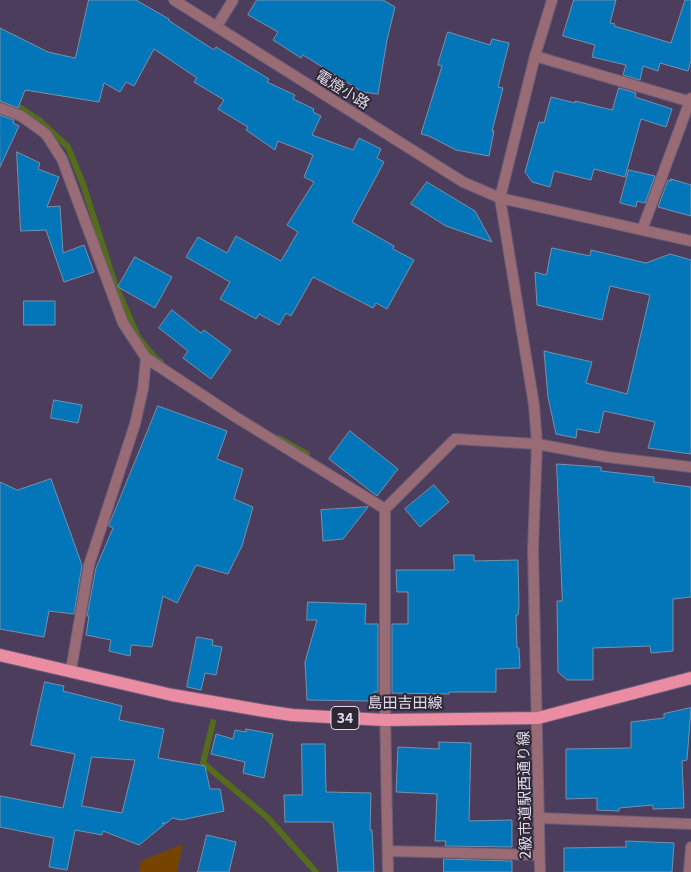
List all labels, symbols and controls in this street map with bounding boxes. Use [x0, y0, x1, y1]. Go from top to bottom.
street label: 電燈小路 [313, 65, 373, 113]
street label: 島田吉田線 [368, 693, 442, 711]
road number: 34 [331, 706, 359, 730]
street label: 2級市道駅西通り線 [514, 731, 534, 859]

